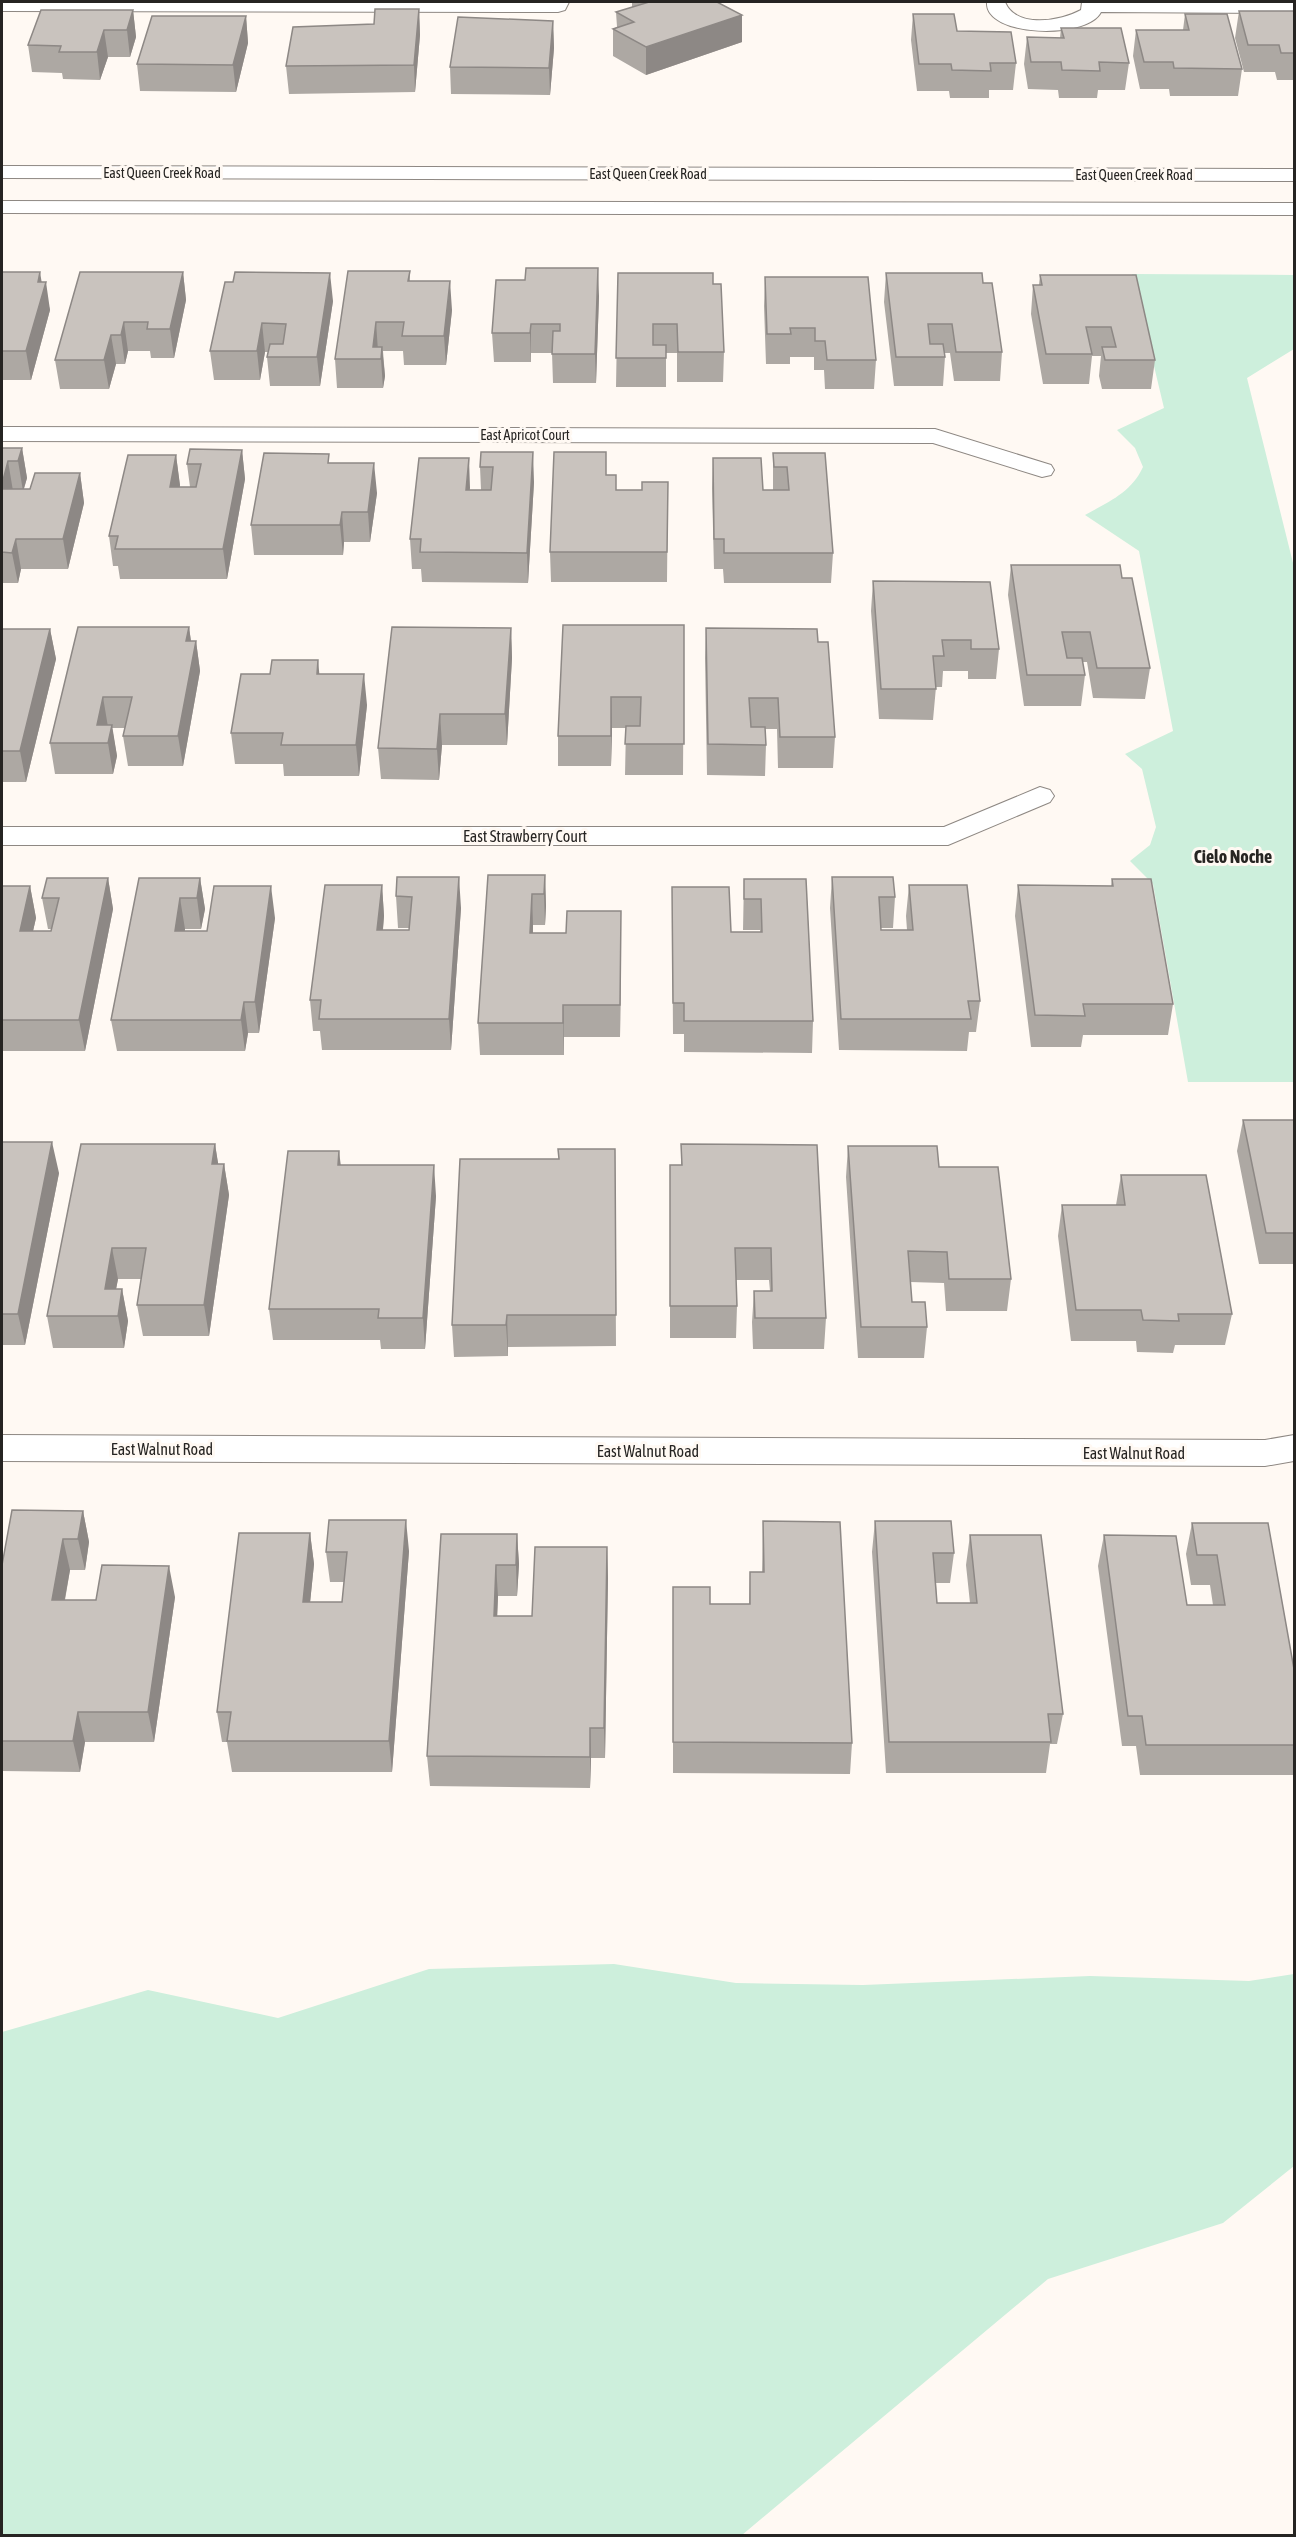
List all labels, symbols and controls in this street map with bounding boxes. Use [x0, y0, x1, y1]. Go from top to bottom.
street label: East Queen Creek Road [103, 165, 221, 181]
street label: East Queen Creek Road [589, 166, 707, 182]
street label: East Queen Creek Road [1075, 167, 1193, 183]
street label: East Apricot Court [480, 427, 570, 443]
street label: East Strawberry Court [463, 827, 587, 846]
district label: Cielo Noche [1194, 846, 1272, 867]
street label: East Walnut Road [111, 1440, 213, 1458]
street label: East Walnut Road [597, 1442, 699, 1460]
street label: East Walnut Road [1083, 1444, 1185, 1462]

